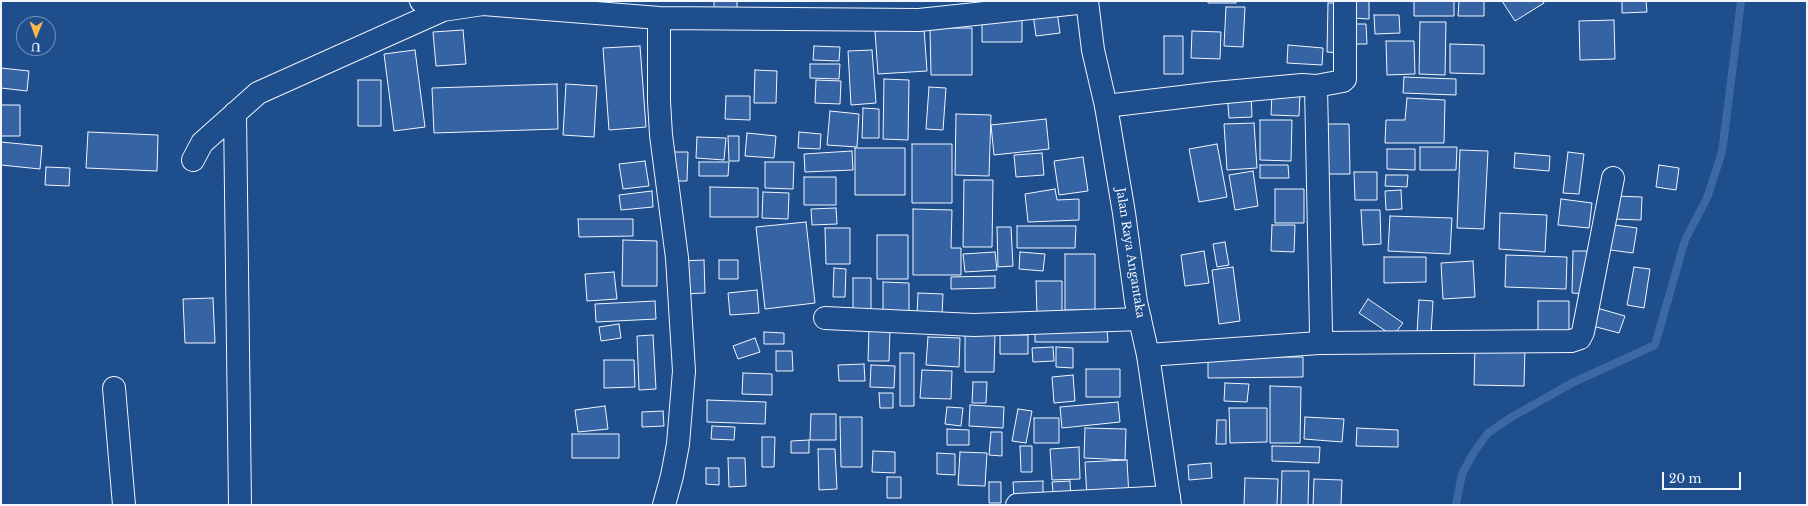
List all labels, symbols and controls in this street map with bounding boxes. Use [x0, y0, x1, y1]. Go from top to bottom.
north arrow [16, 16, 56, 56]
text: U [31, 40, 41, 54]
street label: Jalan Raya Angantaka [1113, 187, 1147, 319]
scale bar [1664, 464, 1743, 490]
text: 20 m [1669, 471, 1701, 486]

